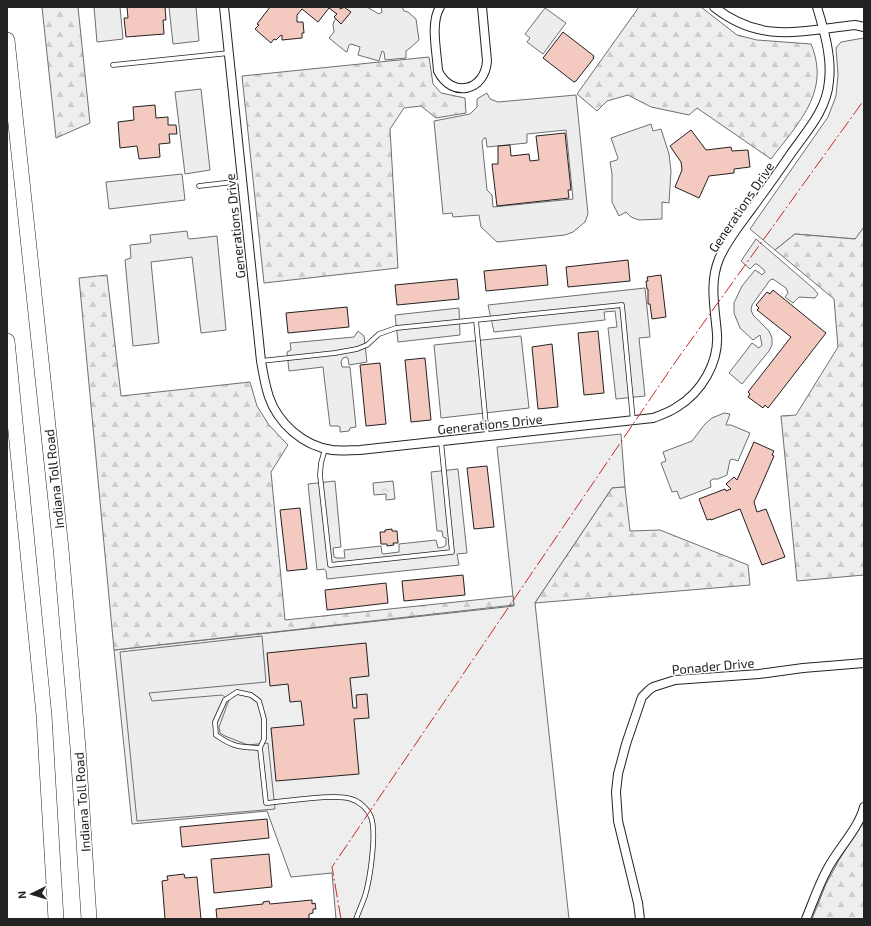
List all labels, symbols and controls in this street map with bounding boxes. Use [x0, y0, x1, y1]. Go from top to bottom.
street label: Generations Drive [705, 159, 777, 255]
street label: Generations Drive [222, 173, 248, 279]
street label: Generations Drive [437, 411, 543, 437]
street label: Indiana Toll Road [41, 429, 67, 529]
street label: Ponader Drive [671, 654, 755, 678]
street label: Indiana Toll Road [71, 752, 93, 852]
north arrow [12, 874, 52, 914]
text: N [15, 890, 28, 899]

